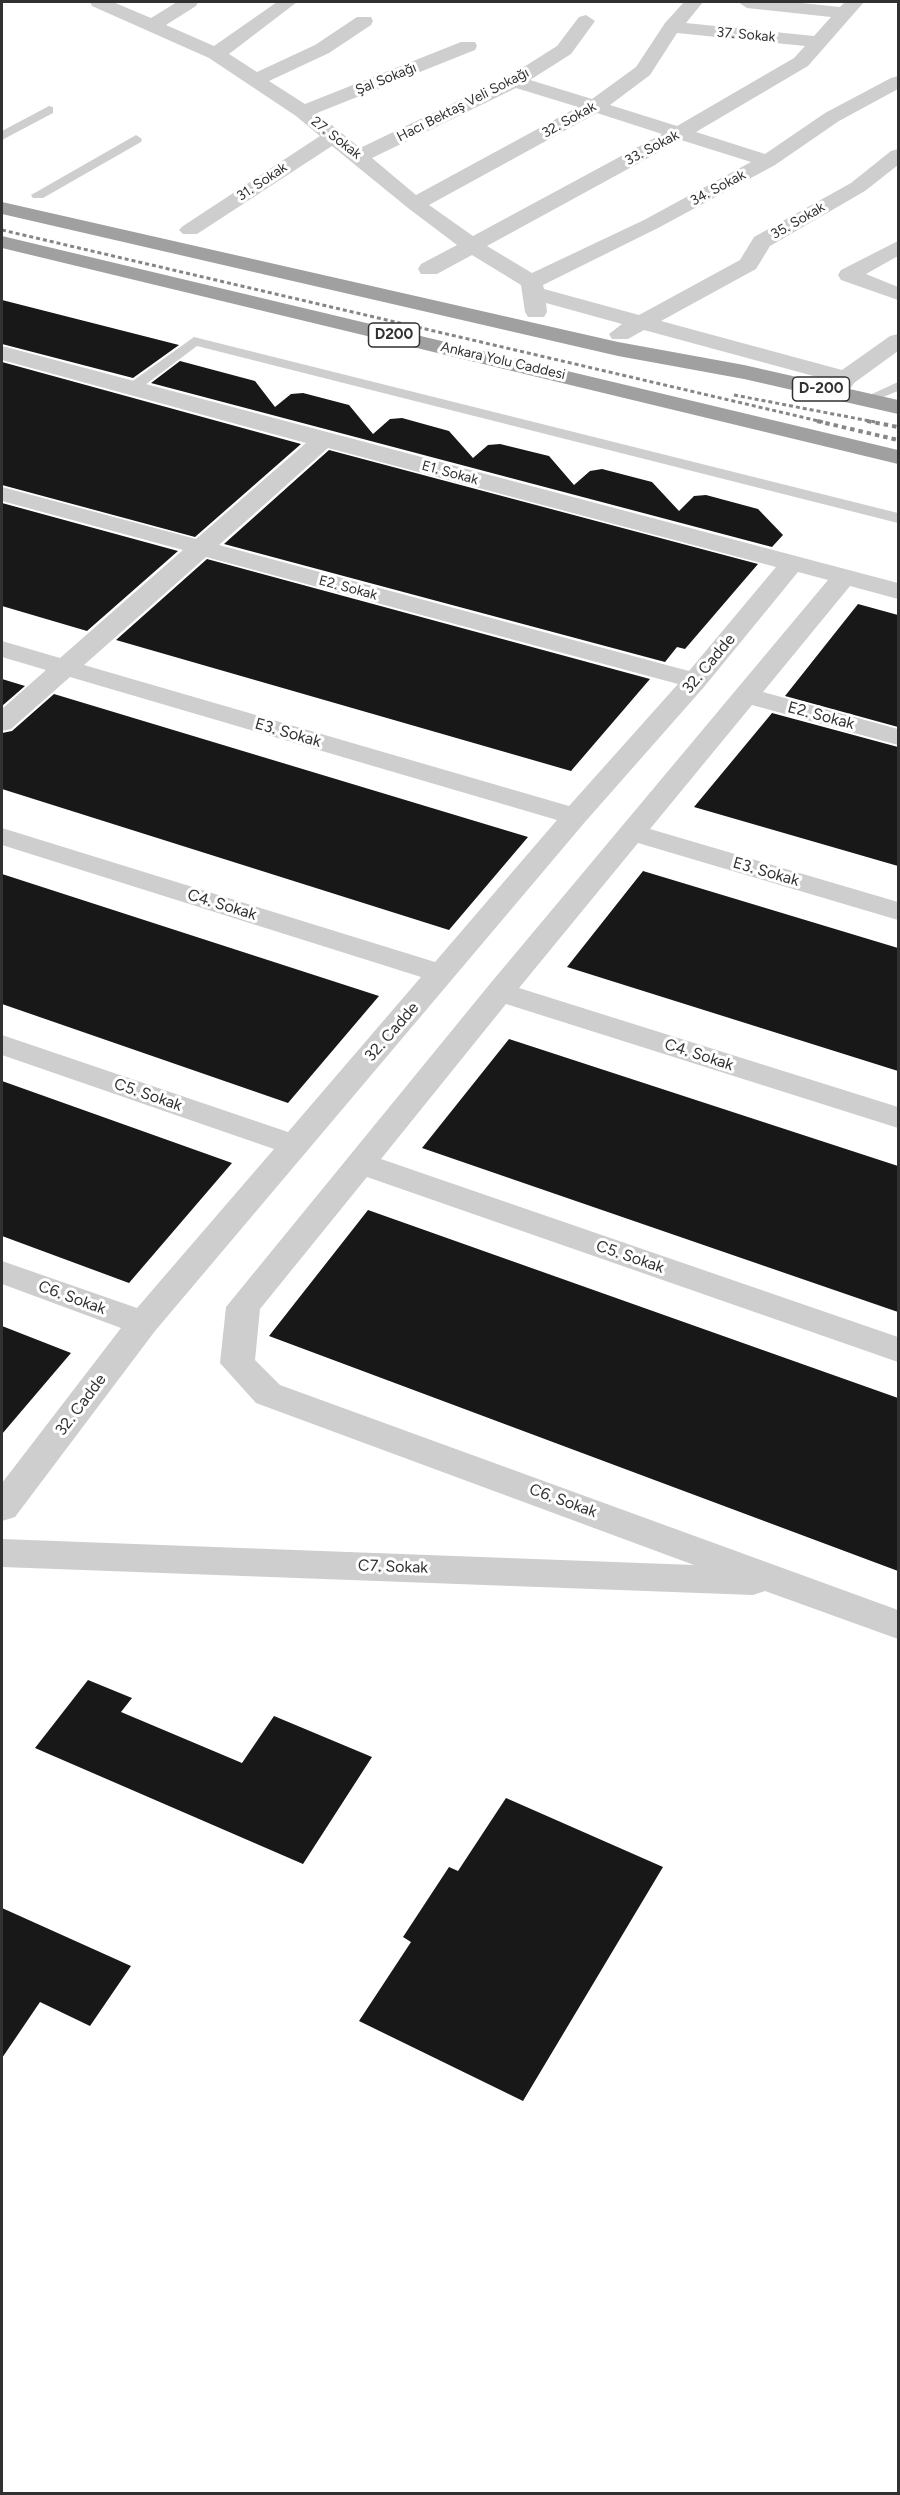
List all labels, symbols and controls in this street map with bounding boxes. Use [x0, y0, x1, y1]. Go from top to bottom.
street label: 37. Sokak [716, 24, 776, 46]
street label: Şal Sokağı [353, 59, 419, 99]
street label: Hacı Bektaş Veli Sokağı [394, 64, 532, 146]
street label: 32. Sokak [539, 98, 599, 142]
street label: 27. Sokak [308, 113, 364, 163]
street label: 33. Sokak [622, 127, 682, 169]
street label: 31. Sokak [234, 159, 290, 205]
street label: 34. Sokak [688, 167, 748, 209]
street label: 35. Sokak [768, 199, 828, 243]
road number: D200 [368, 323, 420, 347]
street label: Ankara Yolu Caddesi [439, 338, 567, 384]
road number: D-200 [792, 377, 850, 401]
street label: E1. Sokak [420, 457, 480, 489]
street label: E2. Sokak [317, 572, 379, 604]
street label: 32. Cadde [678, 630, 740, 698]
street label: E2. Sokak [786, 698, 856, 734]
street label: E3. Sokak [253, 714, 323, 752]
street label: E3. Sokak [731, 853, 801, 891]
street label: C4. Sokak [185, 885, 259, 925]
street label: 32. Cadde [361, 998, 423, 1066]
street label: C4. Sokak [662, 1035, 736, 1075]
street label: C5. Sokak [111, 1074, 185, 1116]
street label: C5. Sokak [593, 1236, 667, 1278]
street label: C6. Sokak [36, 1277, 108, 1319]
street label: 32. Cadde [52, 1370, 110, 1440]
street label: C6. Sokak [527, 1480, 599, 1522]
street label: C7. Sokak [358, 1556, 428, 1578]

